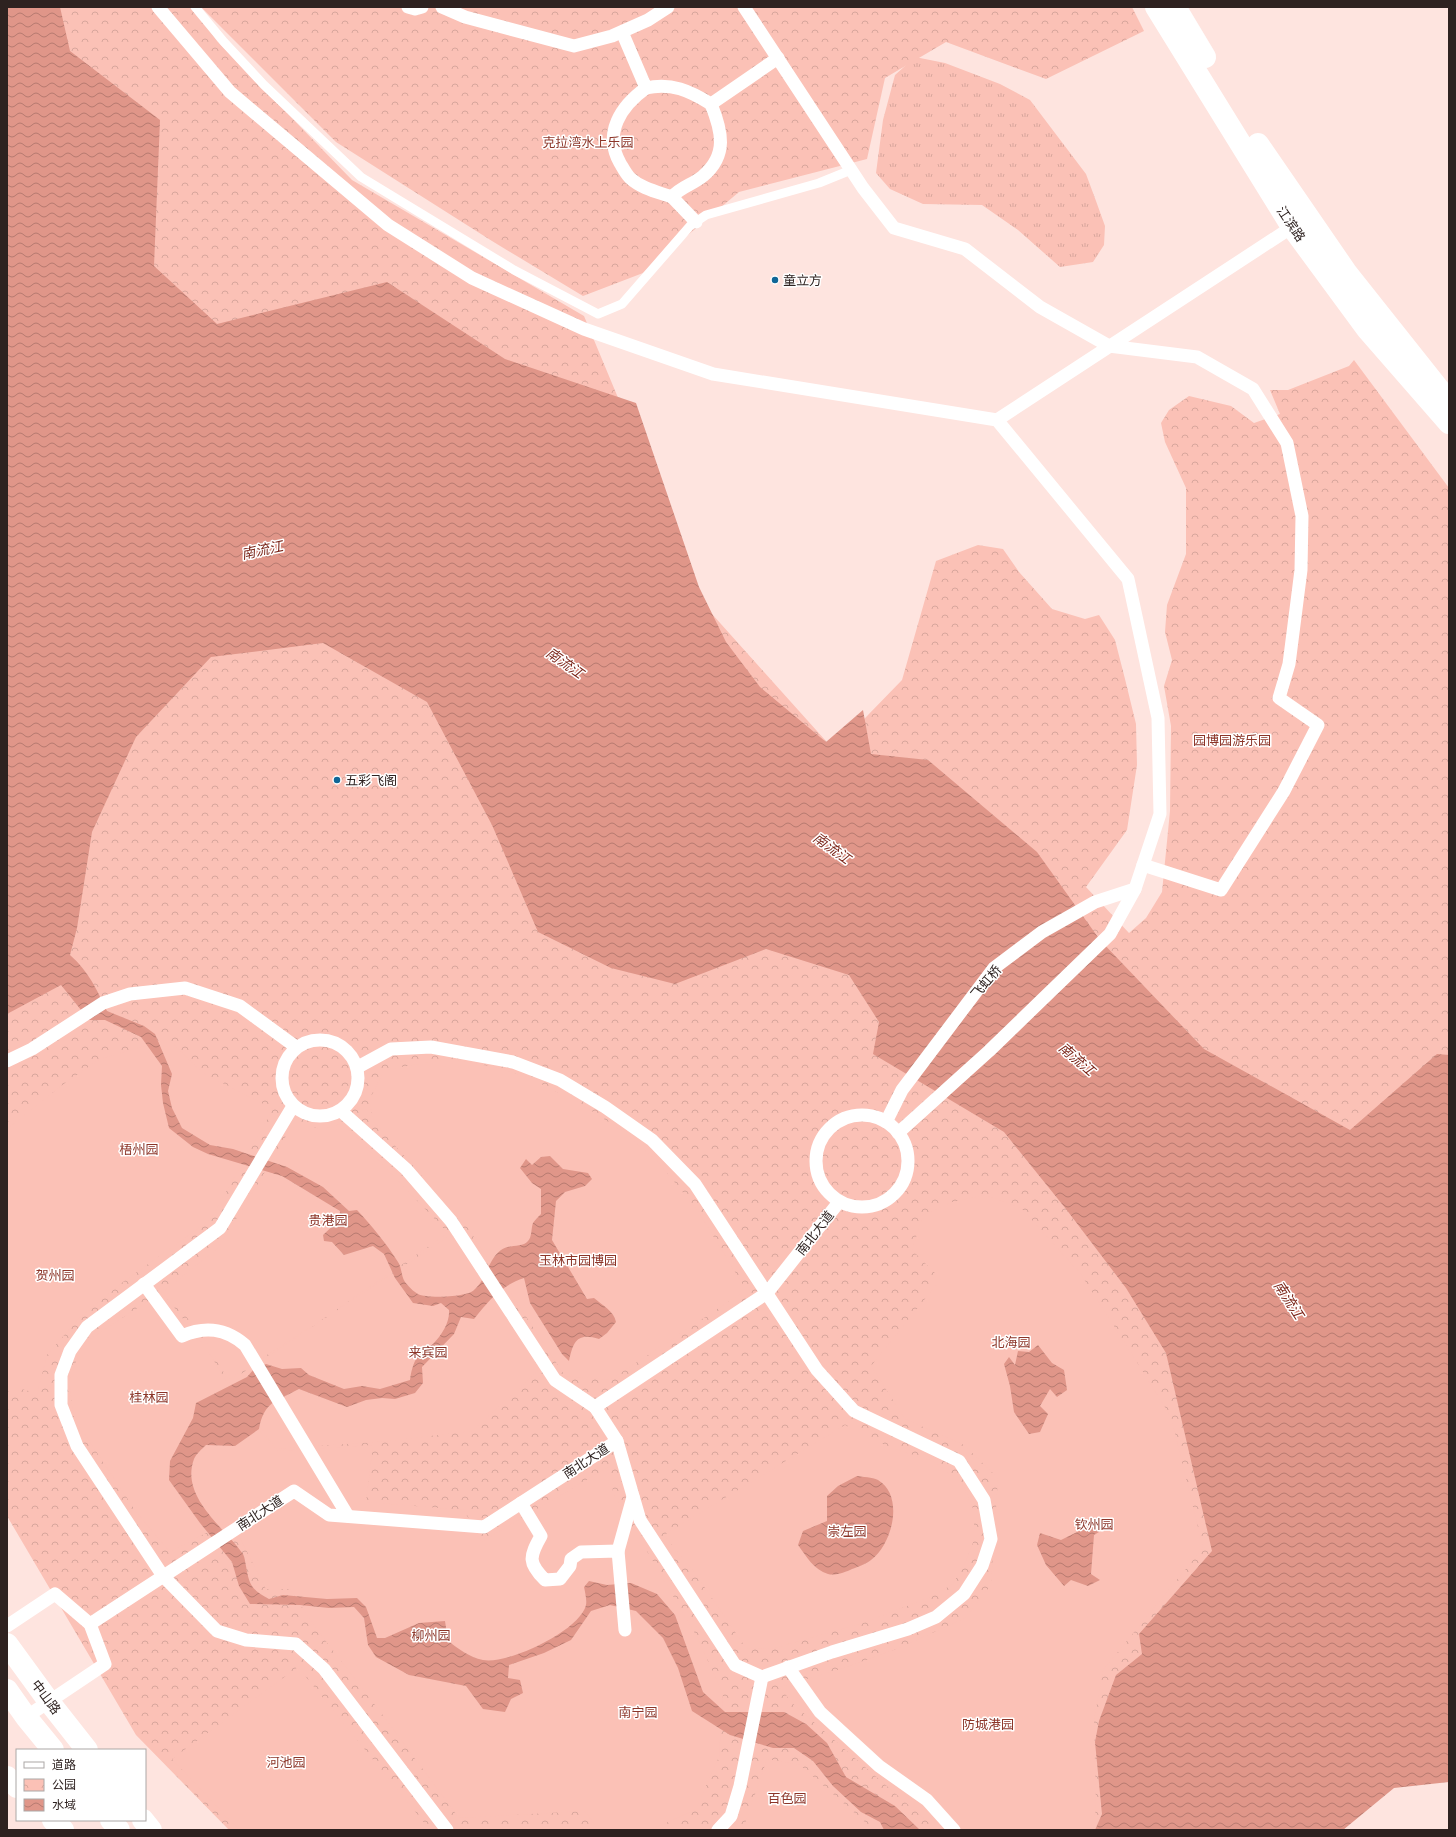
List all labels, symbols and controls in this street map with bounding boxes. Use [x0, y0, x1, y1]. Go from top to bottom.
park label: 克拉湾水上乐园 [542, 134, 634, 151]
street label: 江滨路 [1273, 203, 1309, 245]
place label: 童立方 [783, 272, 822, 289]
marker: 童立方 [770, 275, 780, 285]
water label: 南流江 [240, 536, 286, 563]
water label: 南流江 [543, 644, 589, 684]
park label: 园博园游乐园 [1193, 732, 1271, 749]
place label: 五彩飞阁 [345, 772, 397, 789]
marker: 五彩飞阁 [332, 775, 342, 785]
water label: 南流江 [810, 828, 856, 869]
street label: 飞虹桥 [967, 962, 1005, 1002]
water label: 南流江 [1055, 1038, 1100, 1081]
park label: 梧州园 [119, 1141, 159, 1158]
street label: 南北大道 [792, 1207, 838, 1259]
park label: 贵港园 [308, 1212, 348, 1229]
park label: 玉林市园博园 [539, 1252, 617, 1269]
park label: 贺州园 [35, 1267, 75, 1284]
water label: 南流江 [1270, 1277, 1309, 1324]
park label: 北海园 [991, 1334, 1031, 1351]
park label: 来宾园 [408, 1344, 448, 1361]
park label: 桂林园 [129, 1389, 169, 1406]
street label: 南北大道 [560, 1440, 612, 1482]
street label: 南北大道 [234, 1492, 286, 1534]
park label: 钦州园 [1074, 1516, 1114, 1533]
park label: 崇左园 [827, 1523, 867, 1540]
park label: 柳州园 [411, 1627, 451, 1644]
street label: 中山路 [27, 1676, 65, 1718]
park label: 南宁园 [618, 1704, 658, 1721]
park label: 防城港园 [962, 1716, 1014, 1733]
legend [16, 1749, 146, 1821]
park label: 河池园 [266, 1754, 306, 1771]
text: 道路 [52, 1757, 76, 1773]
text: 公园 [52, 1777, 76, 1793]
park label: 百色园 [767, 1790, 807, 1807]
text: 水域 [52, 1797, 76, 1813]

